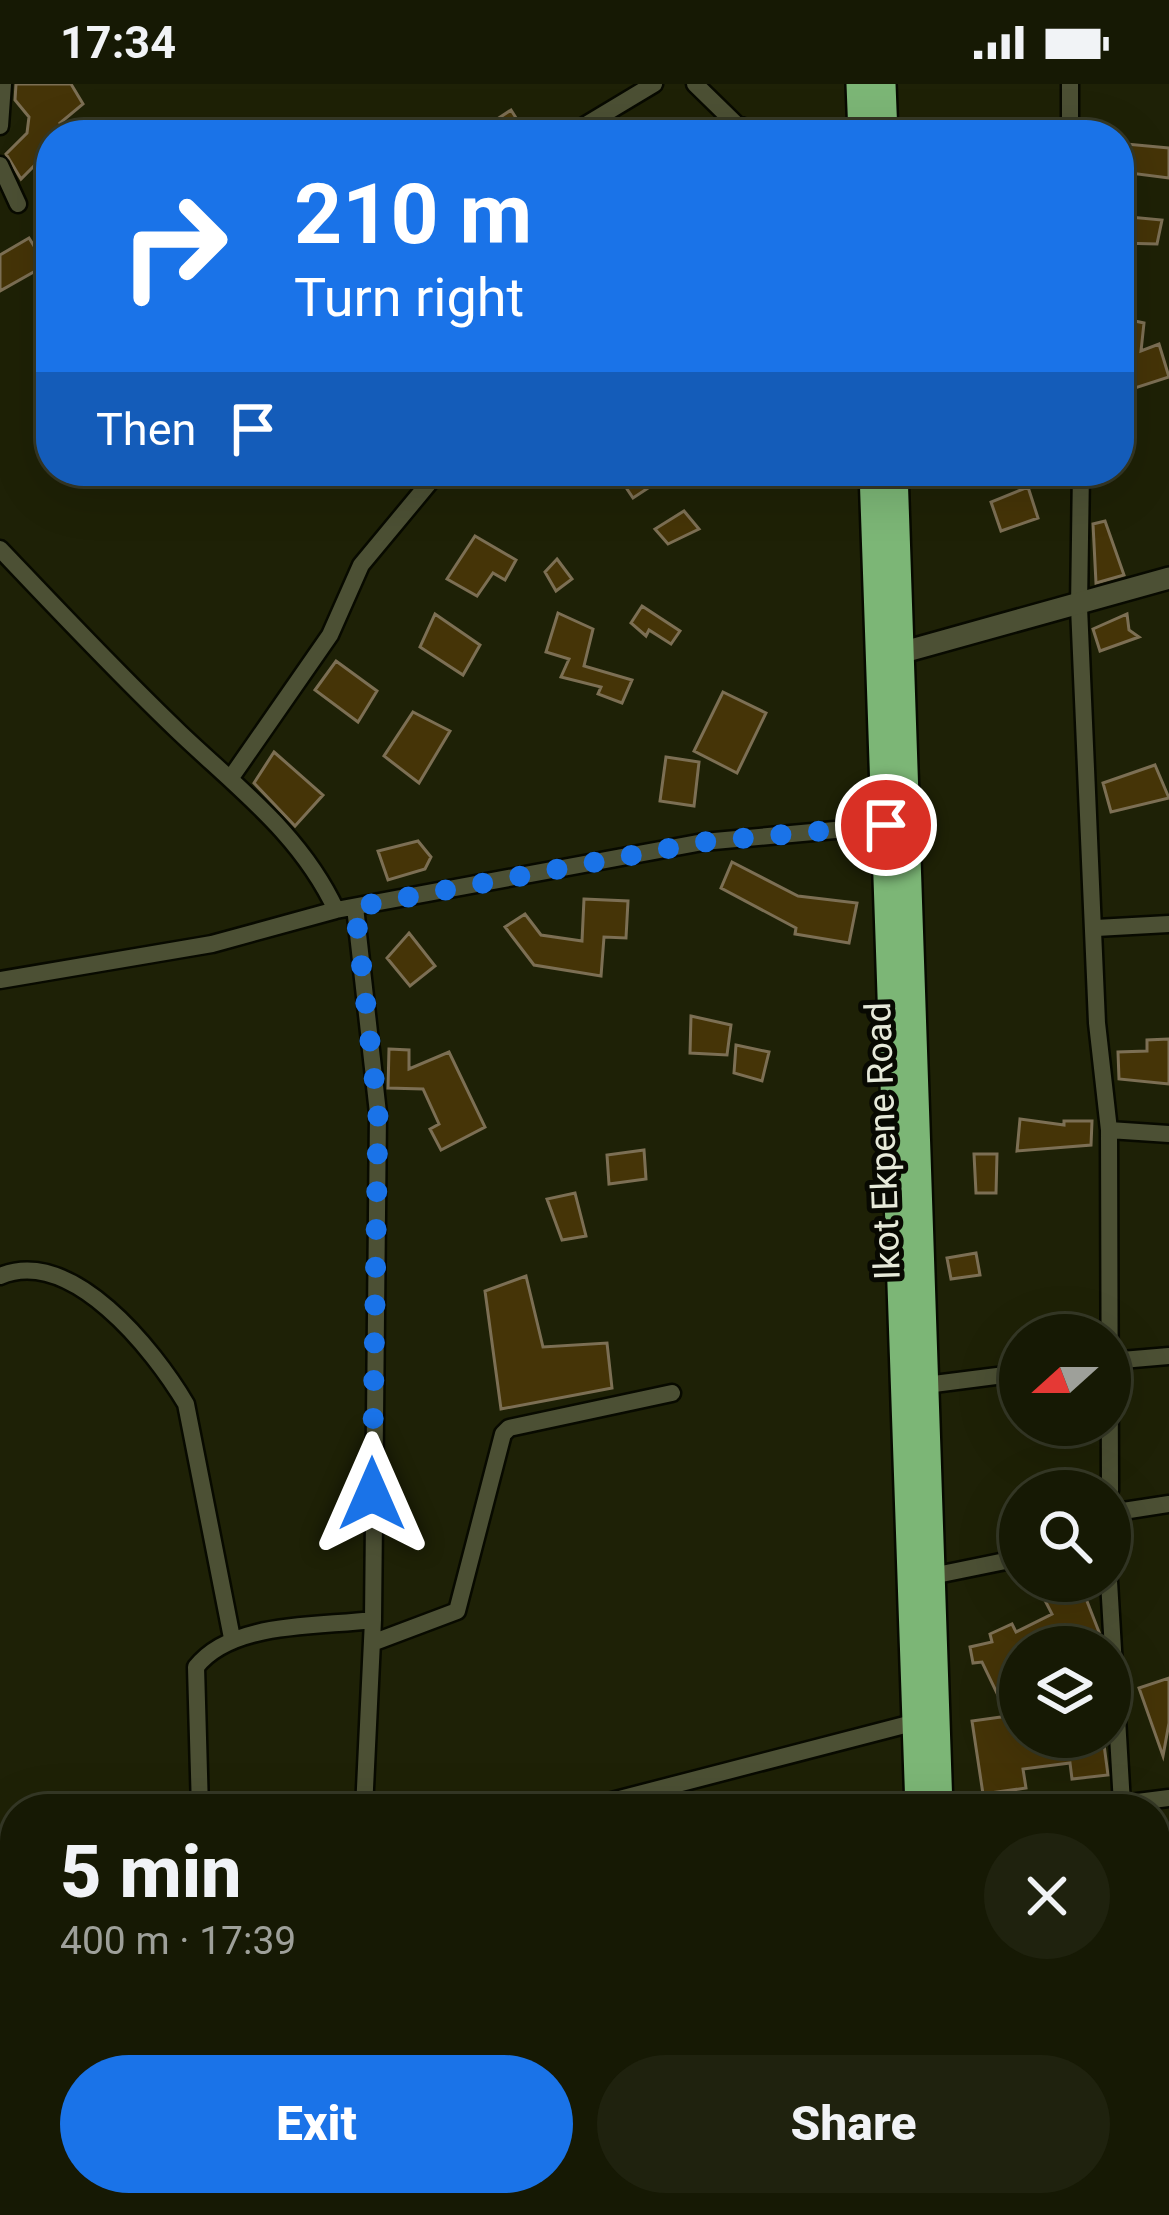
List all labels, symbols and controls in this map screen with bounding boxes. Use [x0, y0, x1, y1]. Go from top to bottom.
text: 17:34 [60, 16, 176, 69]
text: 210 m [294, 165, 532, 264]
icon: right [96, 168, 252, 324]
text: Turn right [294, 266, 524, 329]
icon: arrive [220, 396, 286, 462]
text: Then [96, 403, 196, 456]
pin [835, 774, 937, 876]
icon: arrive [853, 792, 919, 858]
street label: Ikot Ekpene Road [857, 1001, 909, 1281]
north arrow [999, 1314, 1131, 1446]
map controls [999, 1314, 1131, 1758]
position arrow [309, 1431, 435, 1557]
button: search [999, 1470, 1131, 1602]
button: layers [999, 1626, 1131, 1758]
text: 5 min [60, 1830, 242, 1915]
button: close [984, 1833, 1110, 1959]
text: 400 m · 17:39 [60, 1918, 296, 1964]
button: Exit [60, 2055, 573, 2193]
button: Share [597, 2055, 1110, 2193]

